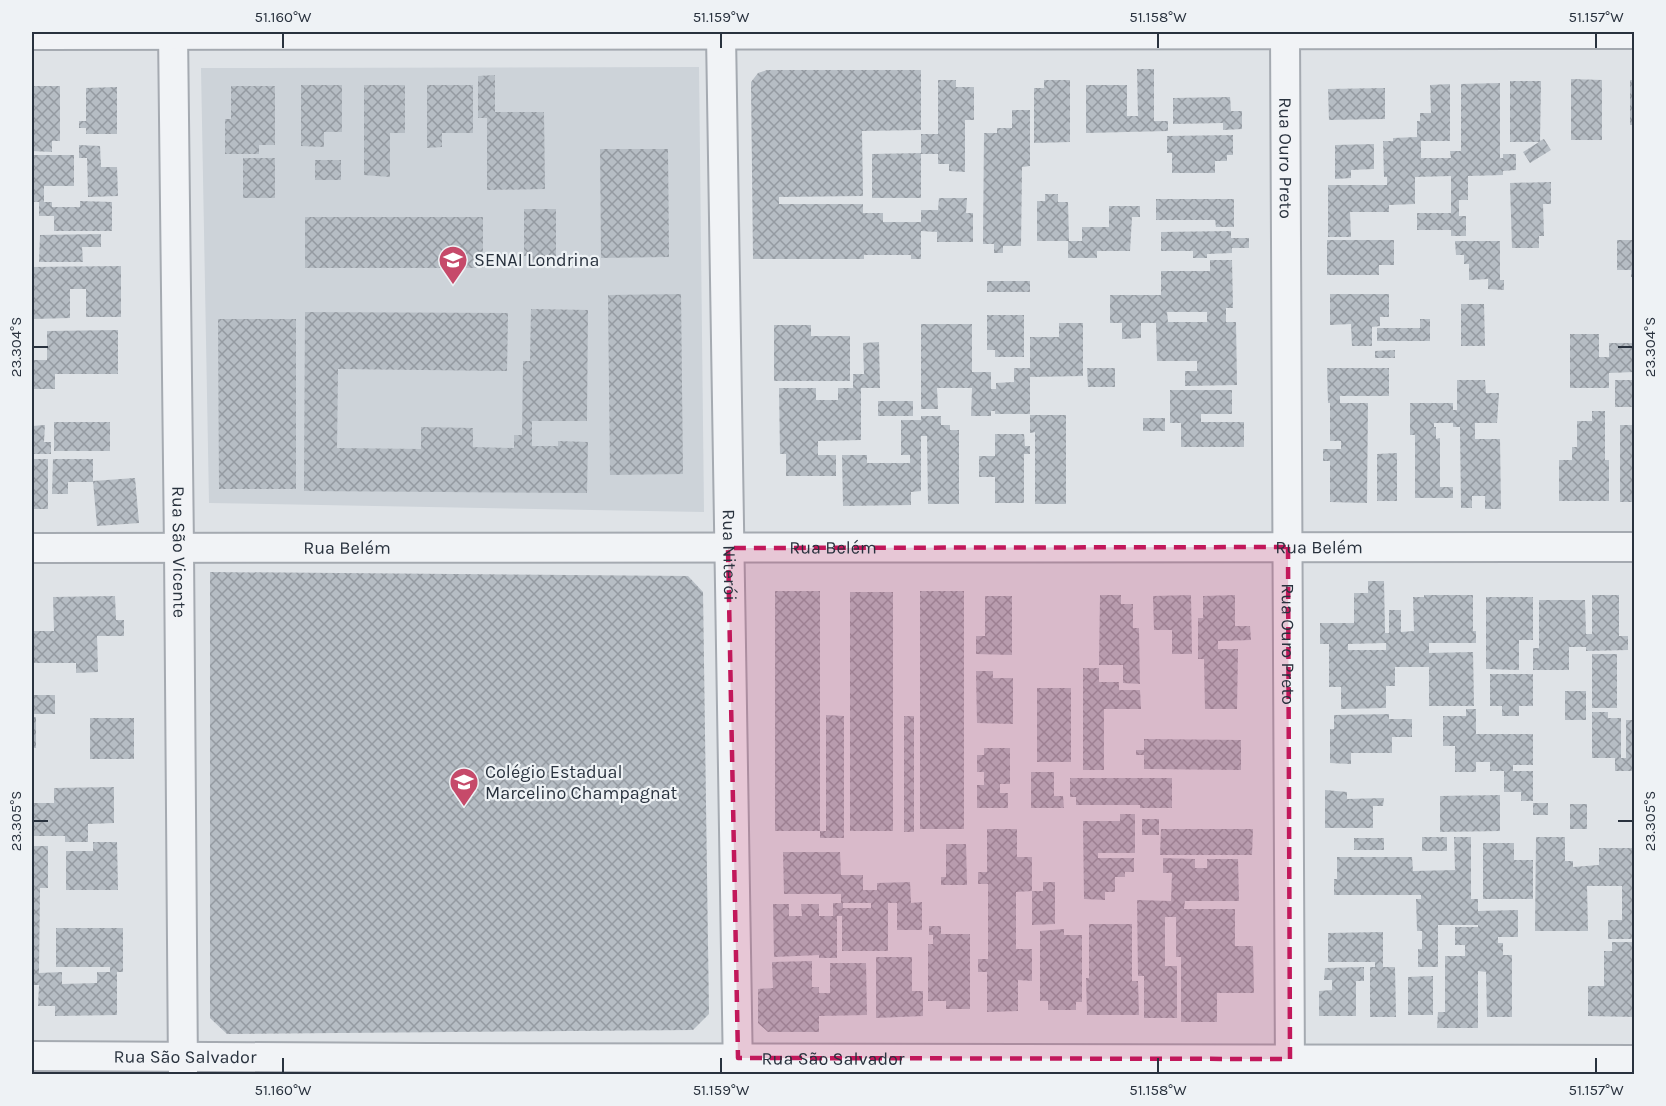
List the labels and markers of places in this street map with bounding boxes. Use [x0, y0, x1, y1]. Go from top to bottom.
school or university icon: SENAI Londrina [437, 244, 469, 286]
place label: SENAI Londrina [474, 249, 599, 271]
place label: Colégio Estadual Marcelino Champagnat [485, 761, 678, 804]
school or university icon: Colégio Estadual Marcelino Champagnat [448, 766, 480, 808]

